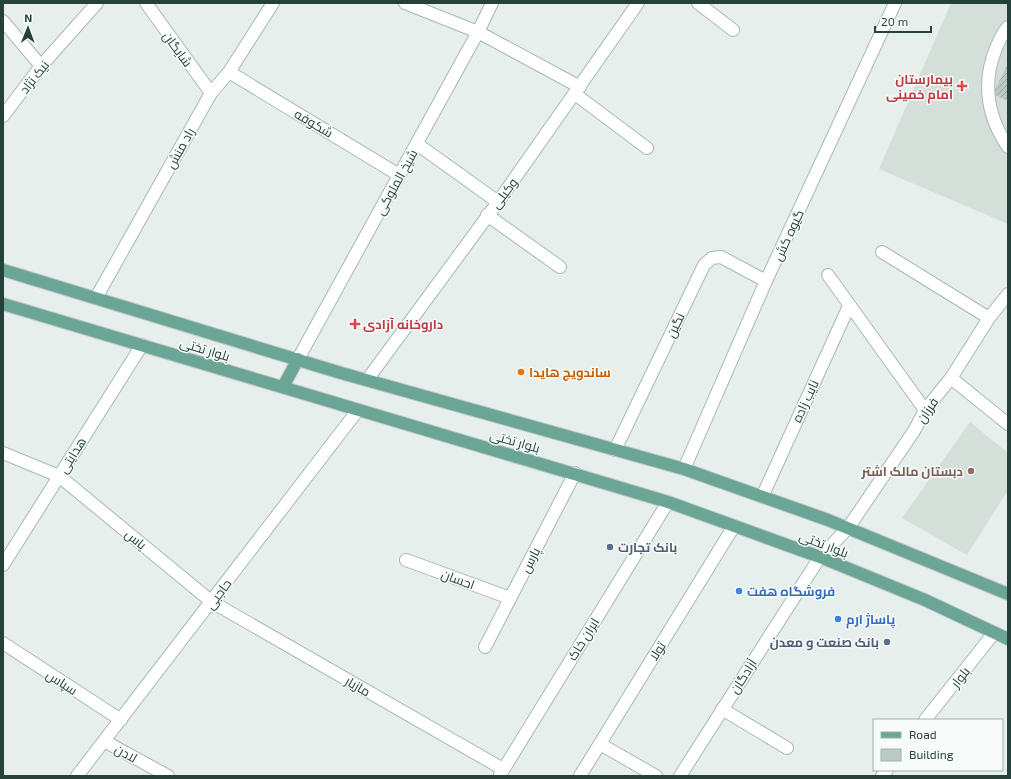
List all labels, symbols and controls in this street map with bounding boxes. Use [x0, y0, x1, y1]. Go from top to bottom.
north arrow [8, 8, 48, 48]
scale bar [875, 8, 931, 34]
text: N [24, 11, 32, 24]
text: 20 m [881, 14, 908, 28]
street label: شایگان [160, 28, 196, 70]
street label: نیک نژاد [16, 57, 52, 97]
place label: بیمارستان امام خمینی [886, 71, 953, 104]
marker: بیمارستان امام خمینی [956, 80, 968, 92]
street label: شکوفه [292, 105, 336, 141]
street label: راد منش [162, 125, 198, 171]
street label: شیخ الملوکی [371, 146, 421, 218]
street label: وکیلی [487, 174, 521, 212]
street label: گیوه کش [769, 207, 807, 263]
street label: نگین [662, 310, 688, 340]
place label: داروخانه آزادی [363, 316, 443, 333]
marker: داروخانه آزادی [350, 319, 360, 329]
street label: بلوار تختی [178, 334, 232, 364]
place label: ساندویچ هایدا [529, 364, 611, 381]
marker: ساندویچ هایدا [516, 367, 526, 377]
street label: نایب زاده [788, 377, 822, 425]
street label: فرزان [913, 394, 941, 426]
street label: بلوار تختی [488, 426, 542, 456]
street label: هدایتی [55, 434, 89, 476]
place label: دبستان مالک اشتر [861, 463, 963, 479]
marker: دبستان مالک اشتر [966, 466, 976, 476]
street label: یاس [122, 525, 150, 553]
street label: بلوار تختی [797, 527, 851, 561]
place label: بانک تجارت [618, 539, 677, 555]
marker: بانک تجارت [605, 542, 615, 552]
street label: پارس [517, 544, 545, 576]
street label: احسان [439, 566, 477, 592]
street label: حاجبی [202, 576, 234, 612]
place label: فروشگاه هفت [747, 583, 835, 600]
marker: فروشگاه هفت [734, 586, 744, 596]
place label: پاساژ ارم [846, 611, 895, 629]
marker: پاساژ ارم [833, 614, 843, 624]
street label: ایران خاک [564, 615, 602, 663]
place label: بانک صنعت و معدن [770, 634, 879, 651]
marker: بانک صنعت و معدن [882, 637, 892, 647]
street label: تولا [645, 638, 669, 663]
street label: آزادگان [726, 655, 760, 696]
street label: بلوار [946, 663, 973, 691]
street label: سپاس [43, 666, 81, 699]
street label: مازیار [342, 672, 373, 700]
legend [873, 719, 1003, 771]
text: Road [909, 727, 937, 741]
street label: لادن [112, 740, 140, 766]
text: Building [909, 747, 954, 761]

